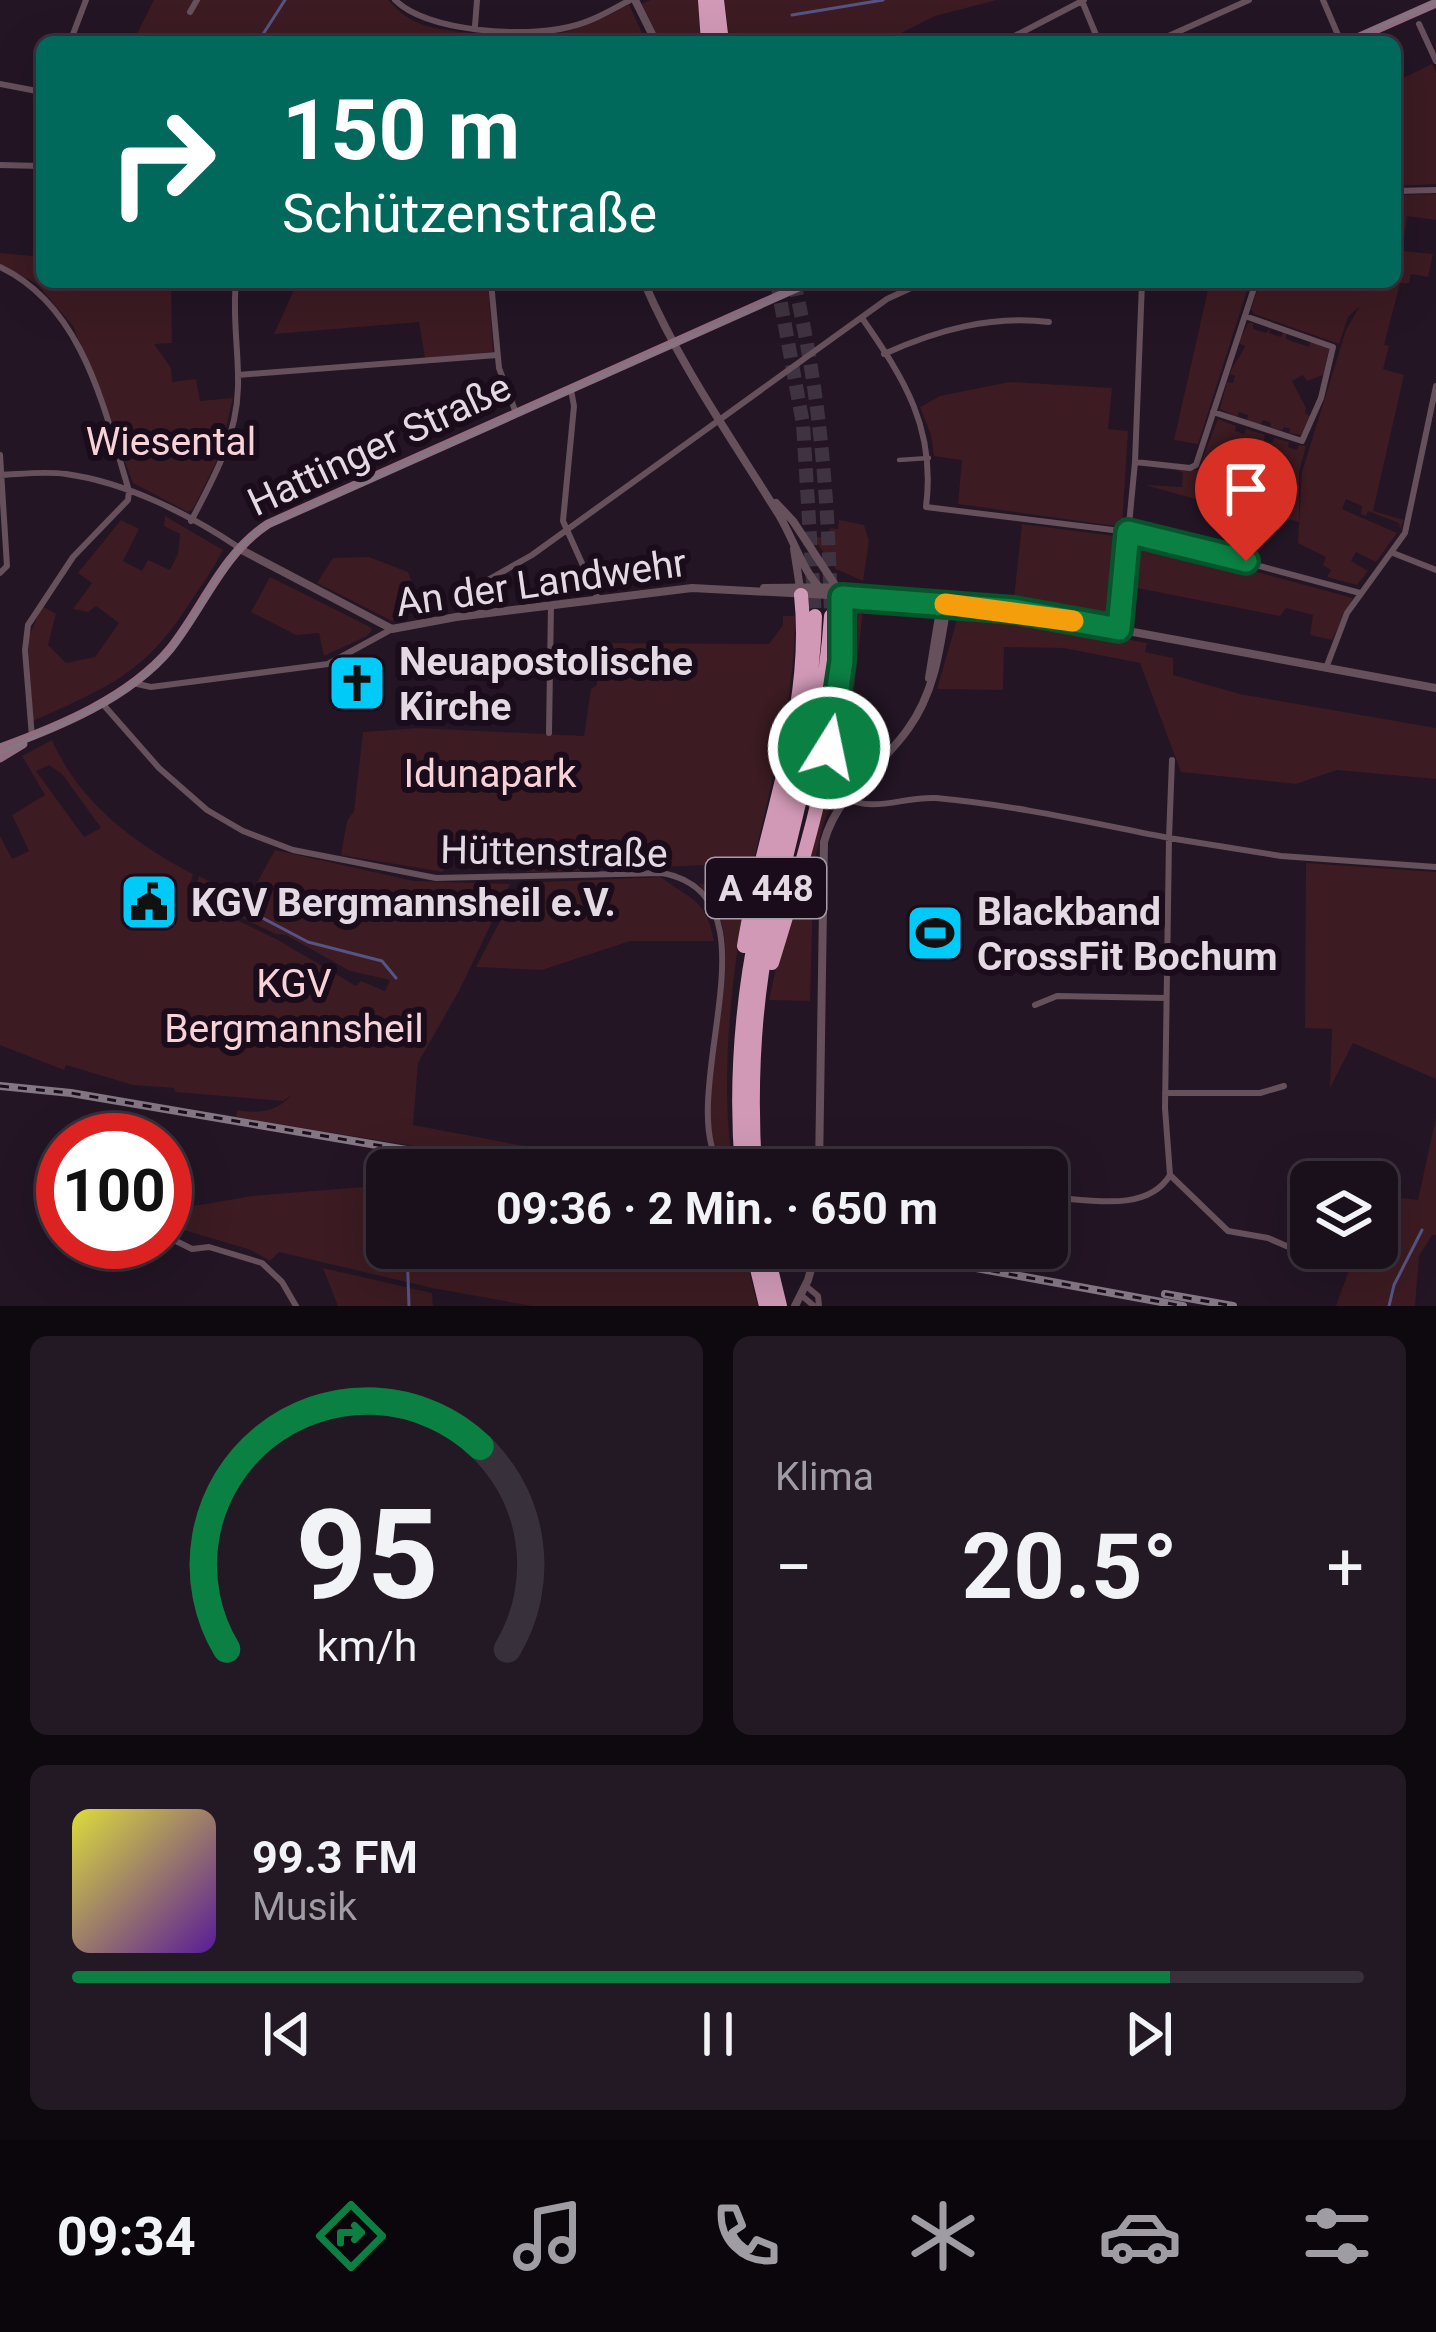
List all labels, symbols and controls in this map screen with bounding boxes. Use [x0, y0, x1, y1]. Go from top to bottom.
text: 150 m [282, 81, 520, 180]
icon: right [84, 84, 240, 240]
text: Schützenstraße [282, 182, 657, 245]
street label: Hattinger Straße [241, 364, 518, 526]
park label: Wiesental [86, 419, 256, 465]
pin [1195, 438, 1297, 561]
icon: arrive [1213, 456, 1279, 522]
street label: An der Landwehr [393, 540, 689, 626]
place label: Neuapostolische Kirche [399, 639, 693, 730]
church icon: Neuapostolische Kirche [326, 652, 388, 714]
position arrow [766, 685, 892, 811]
park label: Idunapark [404, 751, 577, 797]
street label: Hüttenstraße [440, 827, 668, 877]
road number: A 448 [706, 858, 826, 918]
public building icon: KGV Bergmannsheil e.V. [118, 871, 180, 933]
place label: KGV Bergmannsheil e.V. [191, 880, 616, 926]
place label: Blackband CrossFit Bochum [977, 889, 1278, 980]
sports icon: Blackband CrossFit Bochum [904, 902, 966, 964]
park label: KGV Bergmannsheil [164, 961, 424, 1052]
speed limit sign: 100 [36, 1113, 192, 1269]
map controls [1290, 1161, 1398, 1269]
button: layers [1290, 1161, 1398, 1269]
text: 09:36 · 2 Min. · 650 m [496, 1182, 938, 1235]
text: Klima [775, 1454, 874, 1500]
text: 95 [295, 1482, 438, 1628]
text: 20.5° [962, 1515, 1178, 1620]
text: − [775, 1529, 813, 1606]
text: + [1327, 1529, 1364, 1606]
text: km/h [316, 1620, 417, 1670]
text: 99.3 FM [252, 1831, 418, 1884]
text: Musik [252, 1884, 357, 1930]
icon: previous [254, 2001, 320, 2067]
icon: pause [685, 2001, 751, 2067]
icon: next [1116, 2001, 1182, 2067]
icon: directions [309, 2194, 393, 2278]
icon: music [506, 2194, 590, 2278]
icon: phone [704, 2194, 788, 2278]
icon: climate [901, 2194, 985, 2278]
icon: car [1098, 2194, 1182, 2278]
icon: filters [1295, 2194, 1379, 2278]
text: 09:34 [57, 2205, 196, 2268]

